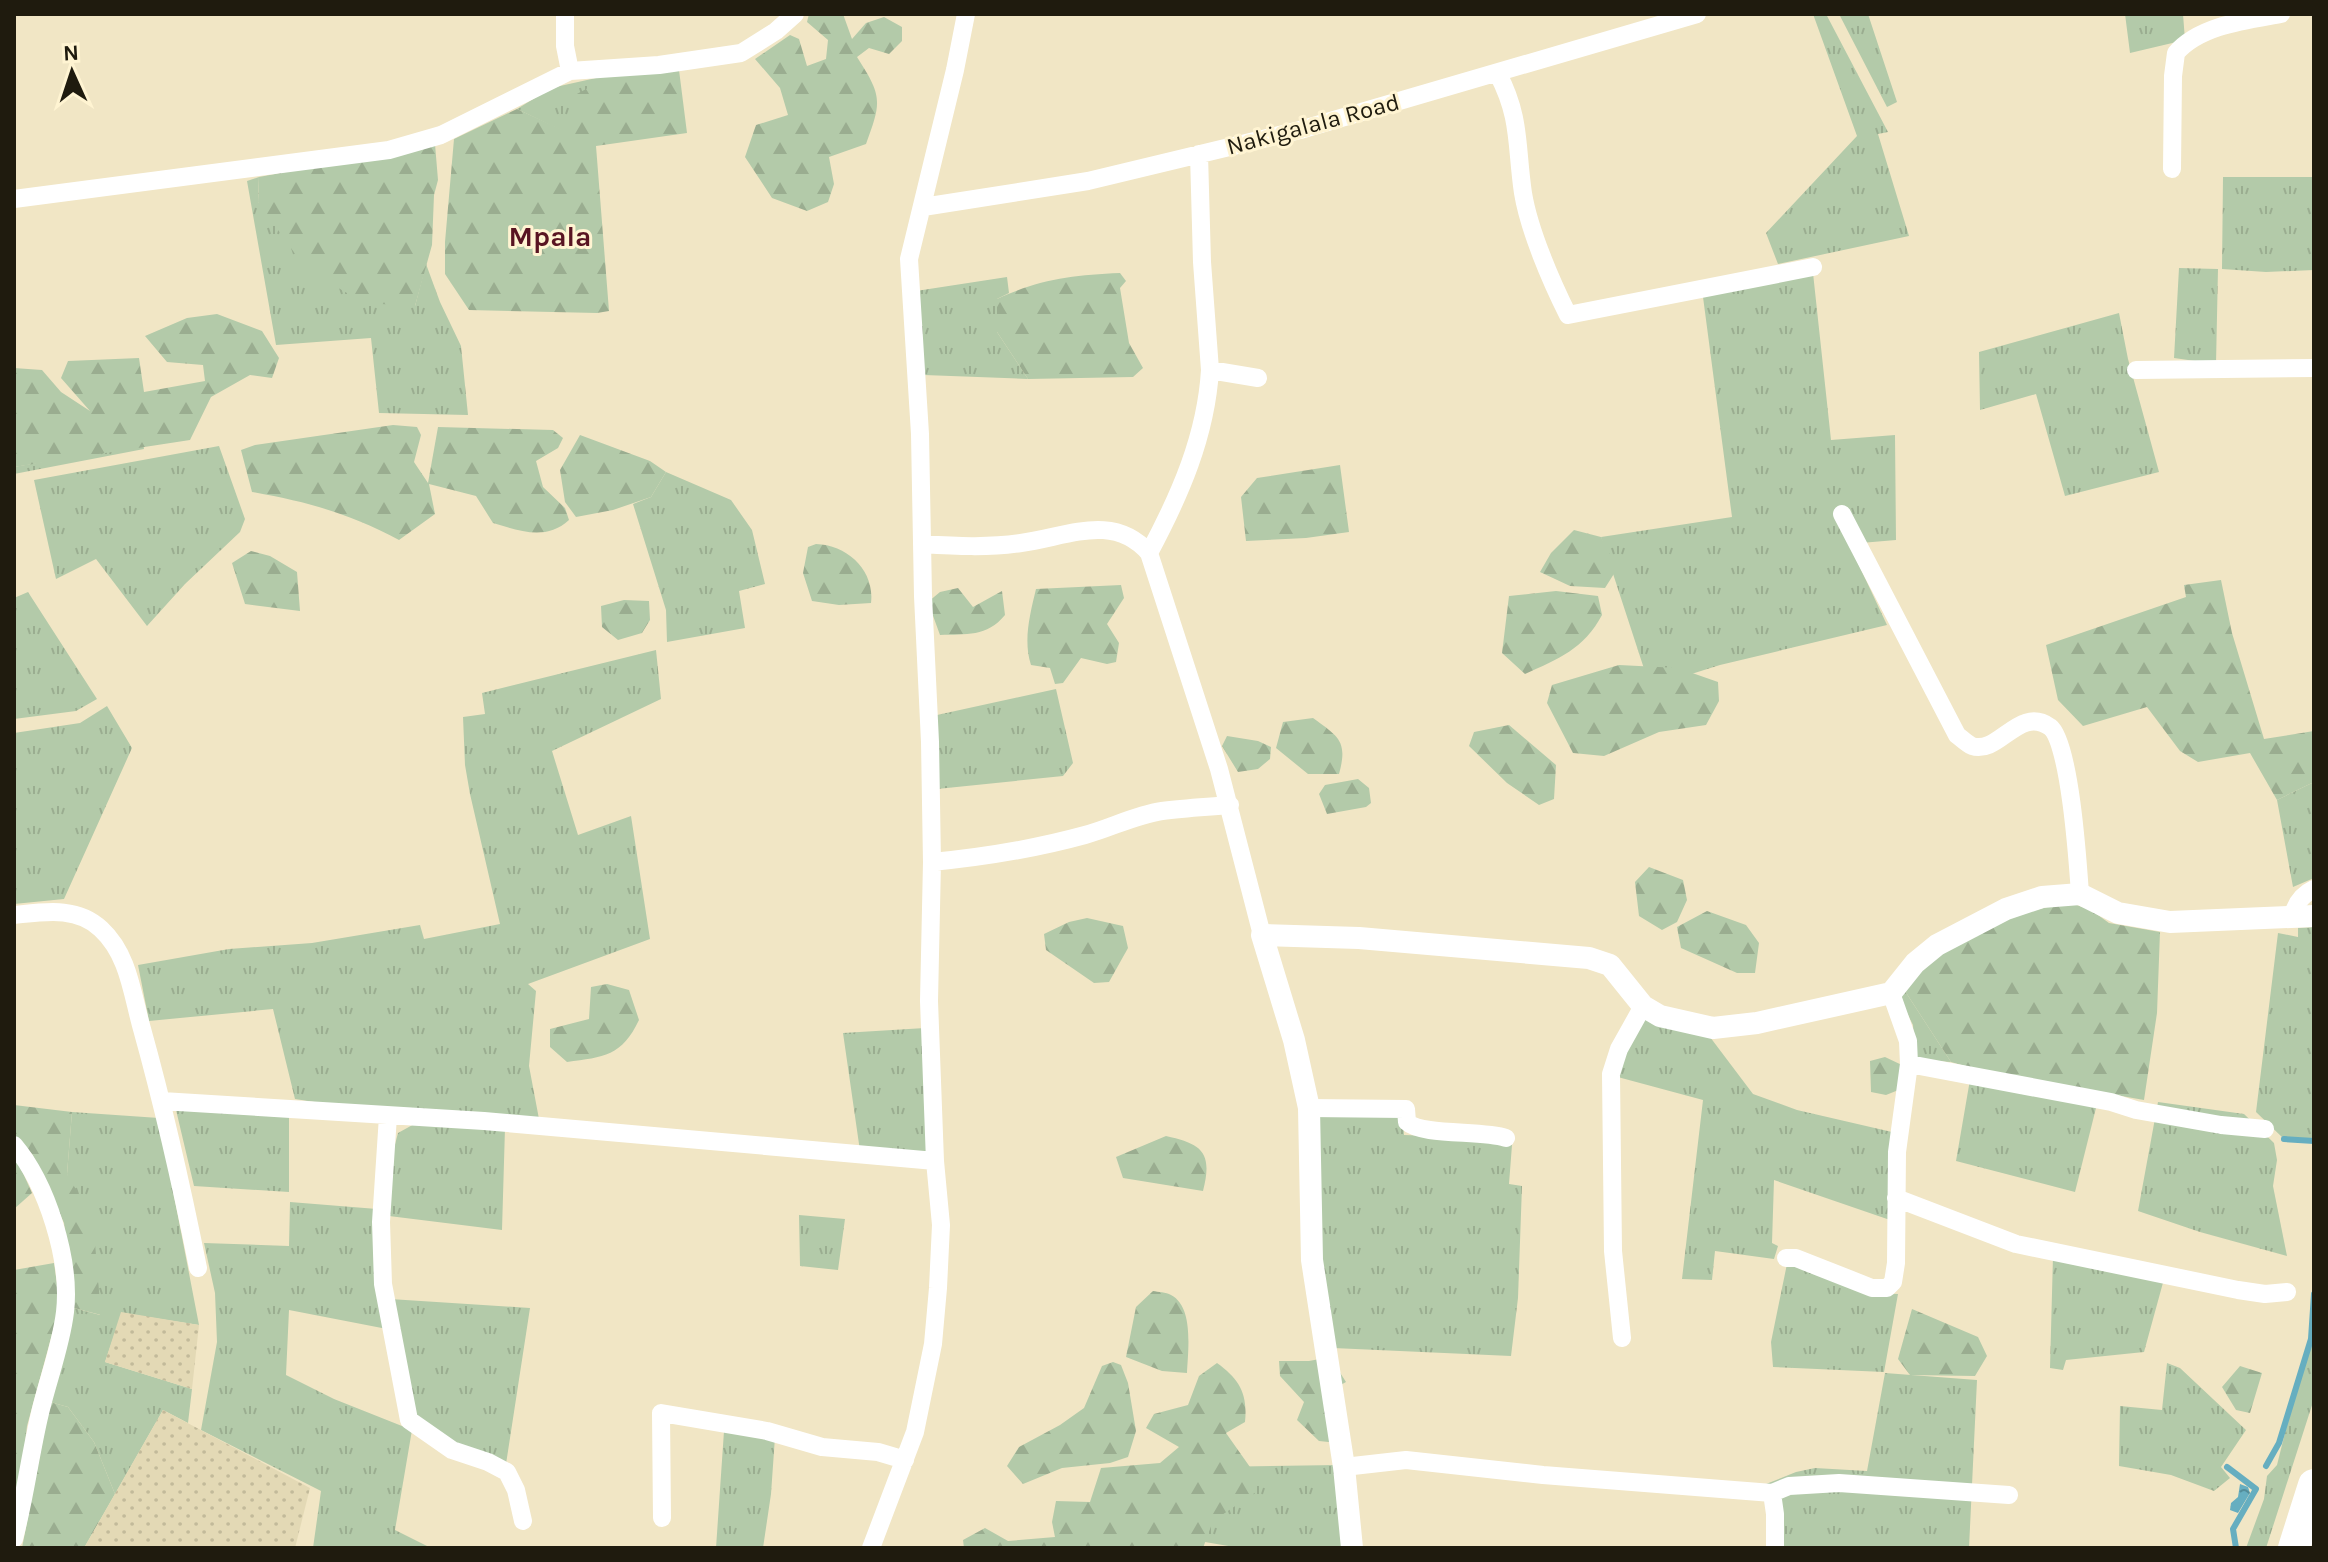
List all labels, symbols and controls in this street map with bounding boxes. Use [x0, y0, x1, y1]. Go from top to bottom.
north arrow [32, 32, 112, 112]
text: N [62, 40, 80, 66]
street label: Nakigalala Road [1223, 87, 1403, 161]
district label: Mpala [509, 220, 591, 253]

